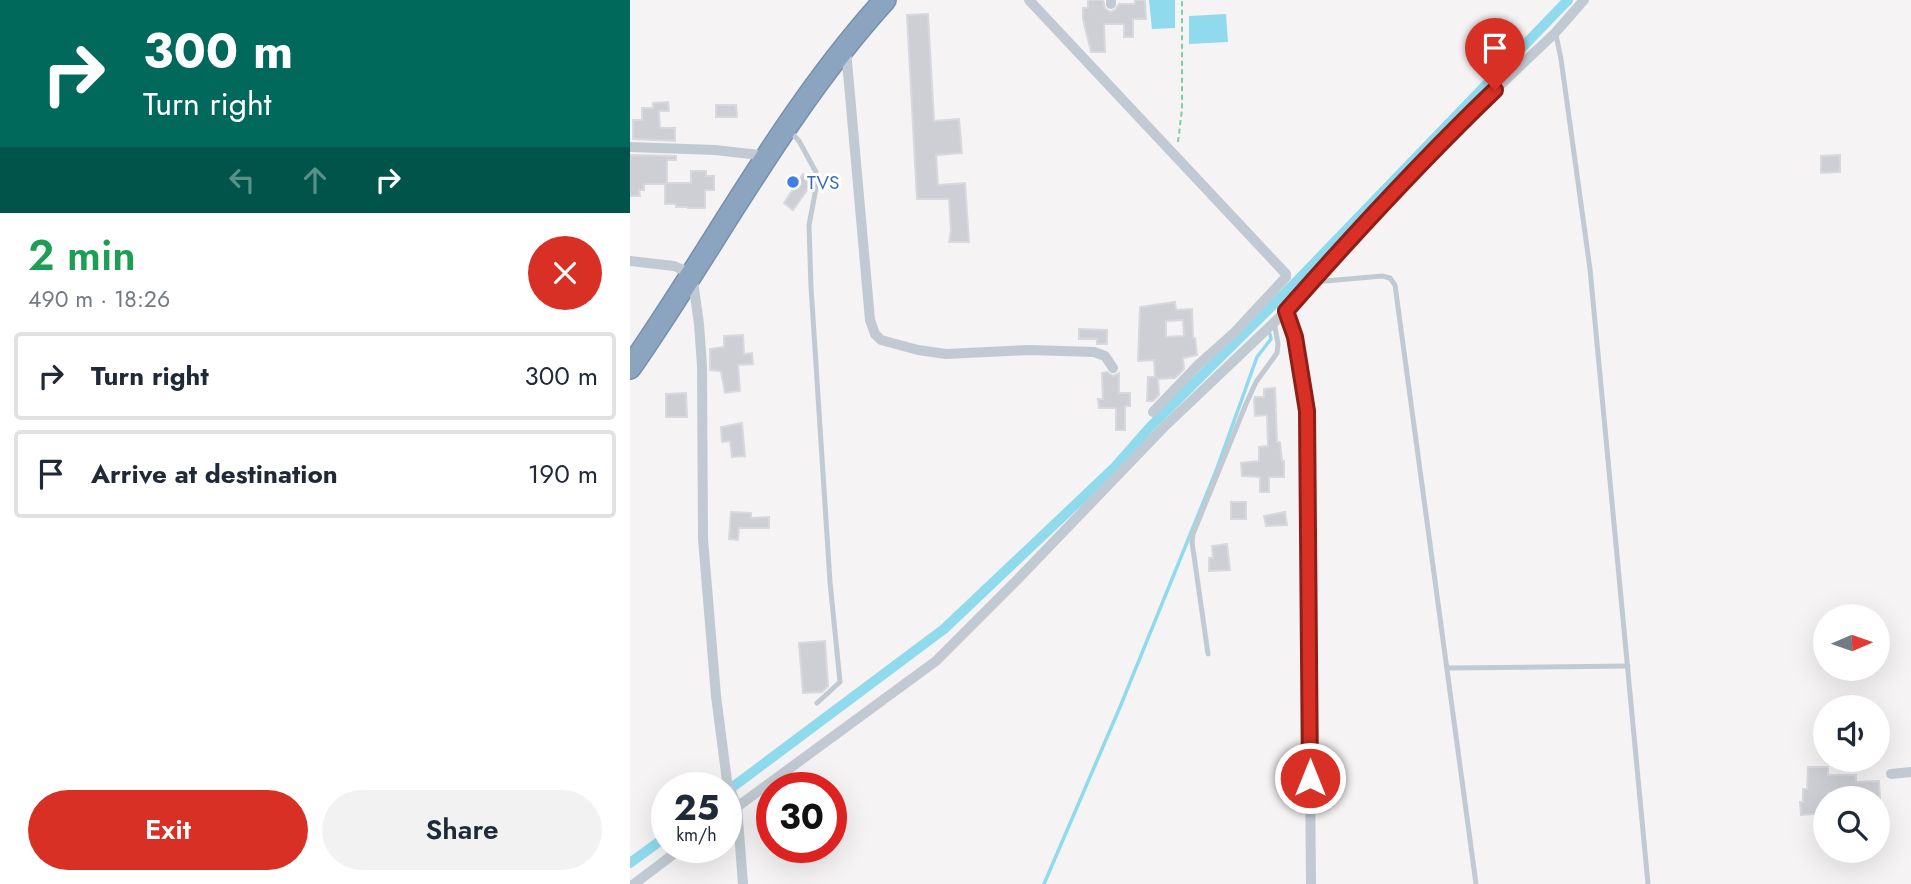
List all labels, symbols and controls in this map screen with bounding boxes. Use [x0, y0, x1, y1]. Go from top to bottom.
text: 300 m [143, 16, 293, 86]
pin [1465, 18, 1525, 90]
icon: right [28, 28, 119, 119]
icon: arrive [1476, 29, 1514, 67]
text: Turn right [143, 81, 272, 127]
icon: left [223, 161, 261, 199]
icon: ahead [296, 161, 334, 199]
icon: right [369, 161, 407, 199]
place label: TVS [807, 169, 839, 196]
marker: TVS [785, 174, 801, 190]
text: 2 min [28, 225, 136, 286]
button: close [528, 236, 602, 310]
text: 490 m · 18:26 [28, 282, 170, 316]
icon: right [32, 357, 70, 395]
text: Turn right [91, 357, 209, 395]
text: 300 m [525, 357, 598, 395]
icon: arrive [32, 455, 70, 493]
text: Arrive at destination [91, 455, 338, 493]
text: 190 m [528, 455, 598, 493]
north arrow [1813, 604, 1890, 681]
map controls [1813, 604, 1890, 863]
button: sound [1813, 695, 1890, 772]
position arrow [1273, 741, 1347, 815]
speed limit sign: 30 [756, 772, 847, 863]
text: 25 [674, 783, 719, 833]
button: search [1813, 786, 1890, 863]
button: Exit [28, 790, 308, 870]
button: Share [322, 790, 602, 870]
text: km/h [676, 822, 717, 848]

